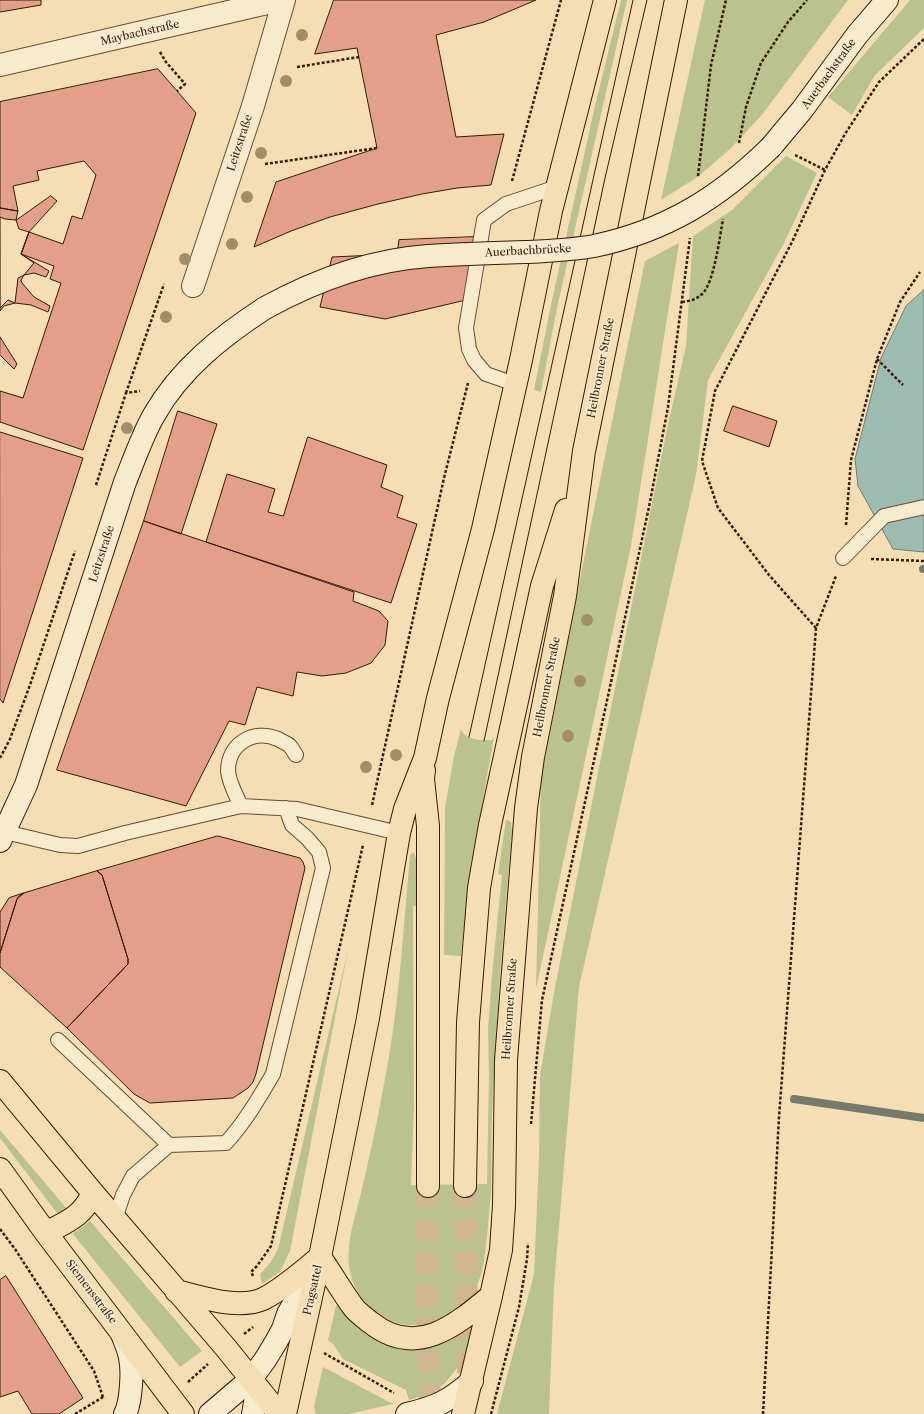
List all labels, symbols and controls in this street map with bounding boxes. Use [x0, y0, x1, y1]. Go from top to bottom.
street label: Maybachstraße [99, 18, 181, 48]
street label: Auerbachstraße [799, 36, 859, 112]
street label: Leitzstraße [225, 113, 255, 173]
street label: Auerbachbrücke [485, 242, 571, 260]
street label: Heilbronner Straße [585, 317, 617, 419]
street label: Leitzstraße [87, 524, 117, 584]
street label: Heilbronner Straße [531, 636, 563, 738]
street label: Heilbronner Straße [500, 958, 520, 1060]
street label: Siemensstraße [63, 1257, 119, 1327]
street label: Pragsattel [301, 1264, 325, 1316]

